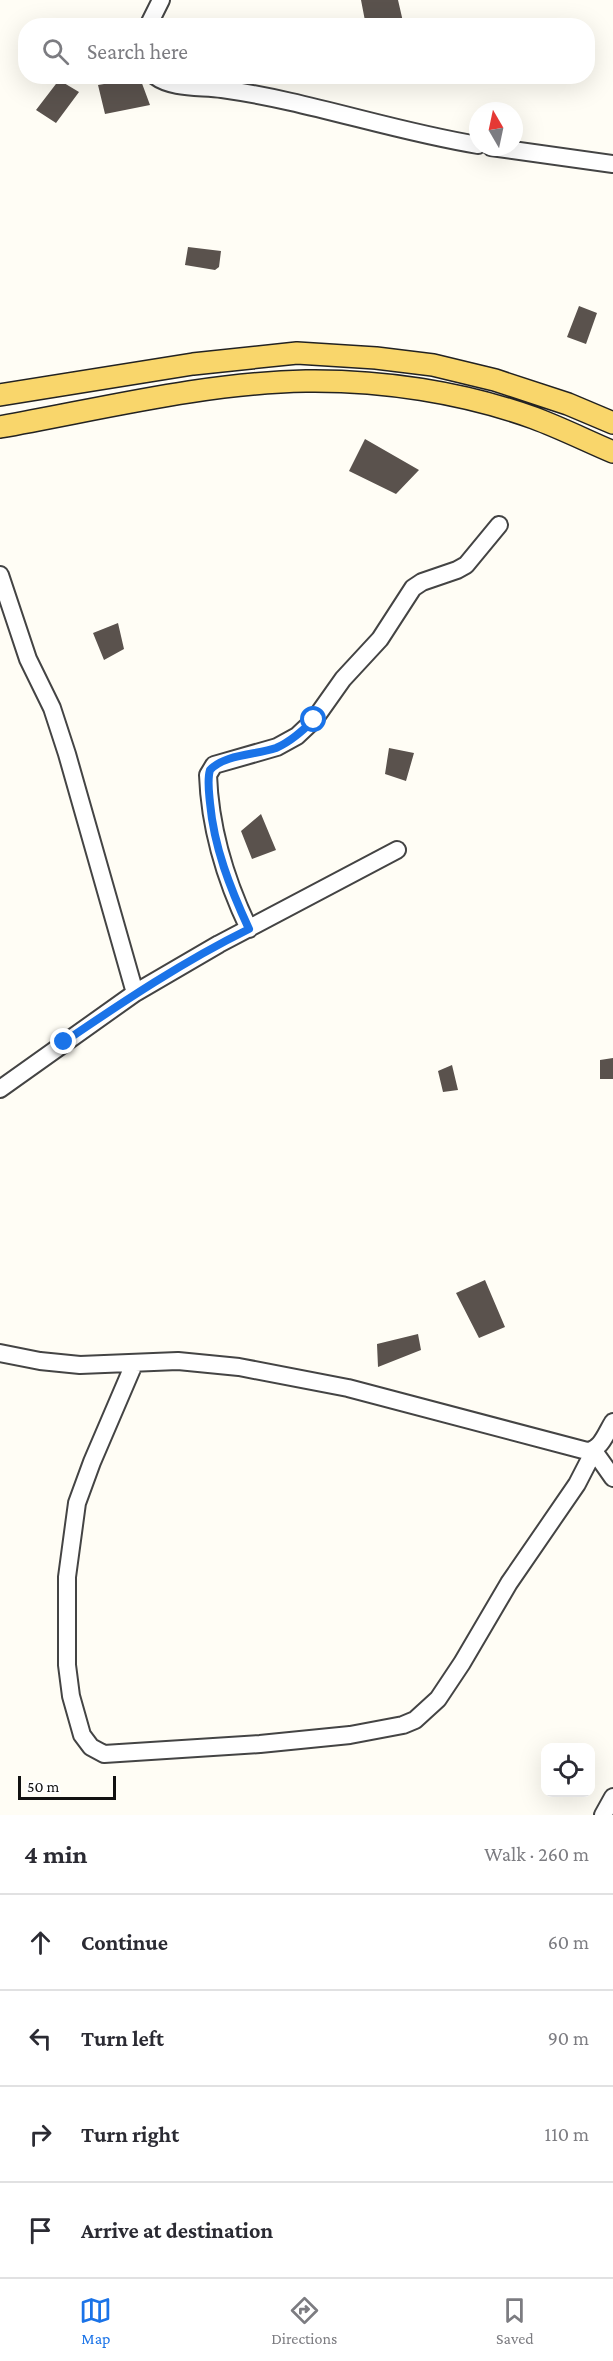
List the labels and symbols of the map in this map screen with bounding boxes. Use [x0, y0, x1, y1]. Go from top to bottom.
north arrow [469, 102, 523, 156]
route start [300, 706, 326, 732]
route end [50, 1028, 76, 1054]
scale bar [18, 1773, 116, 1800]

